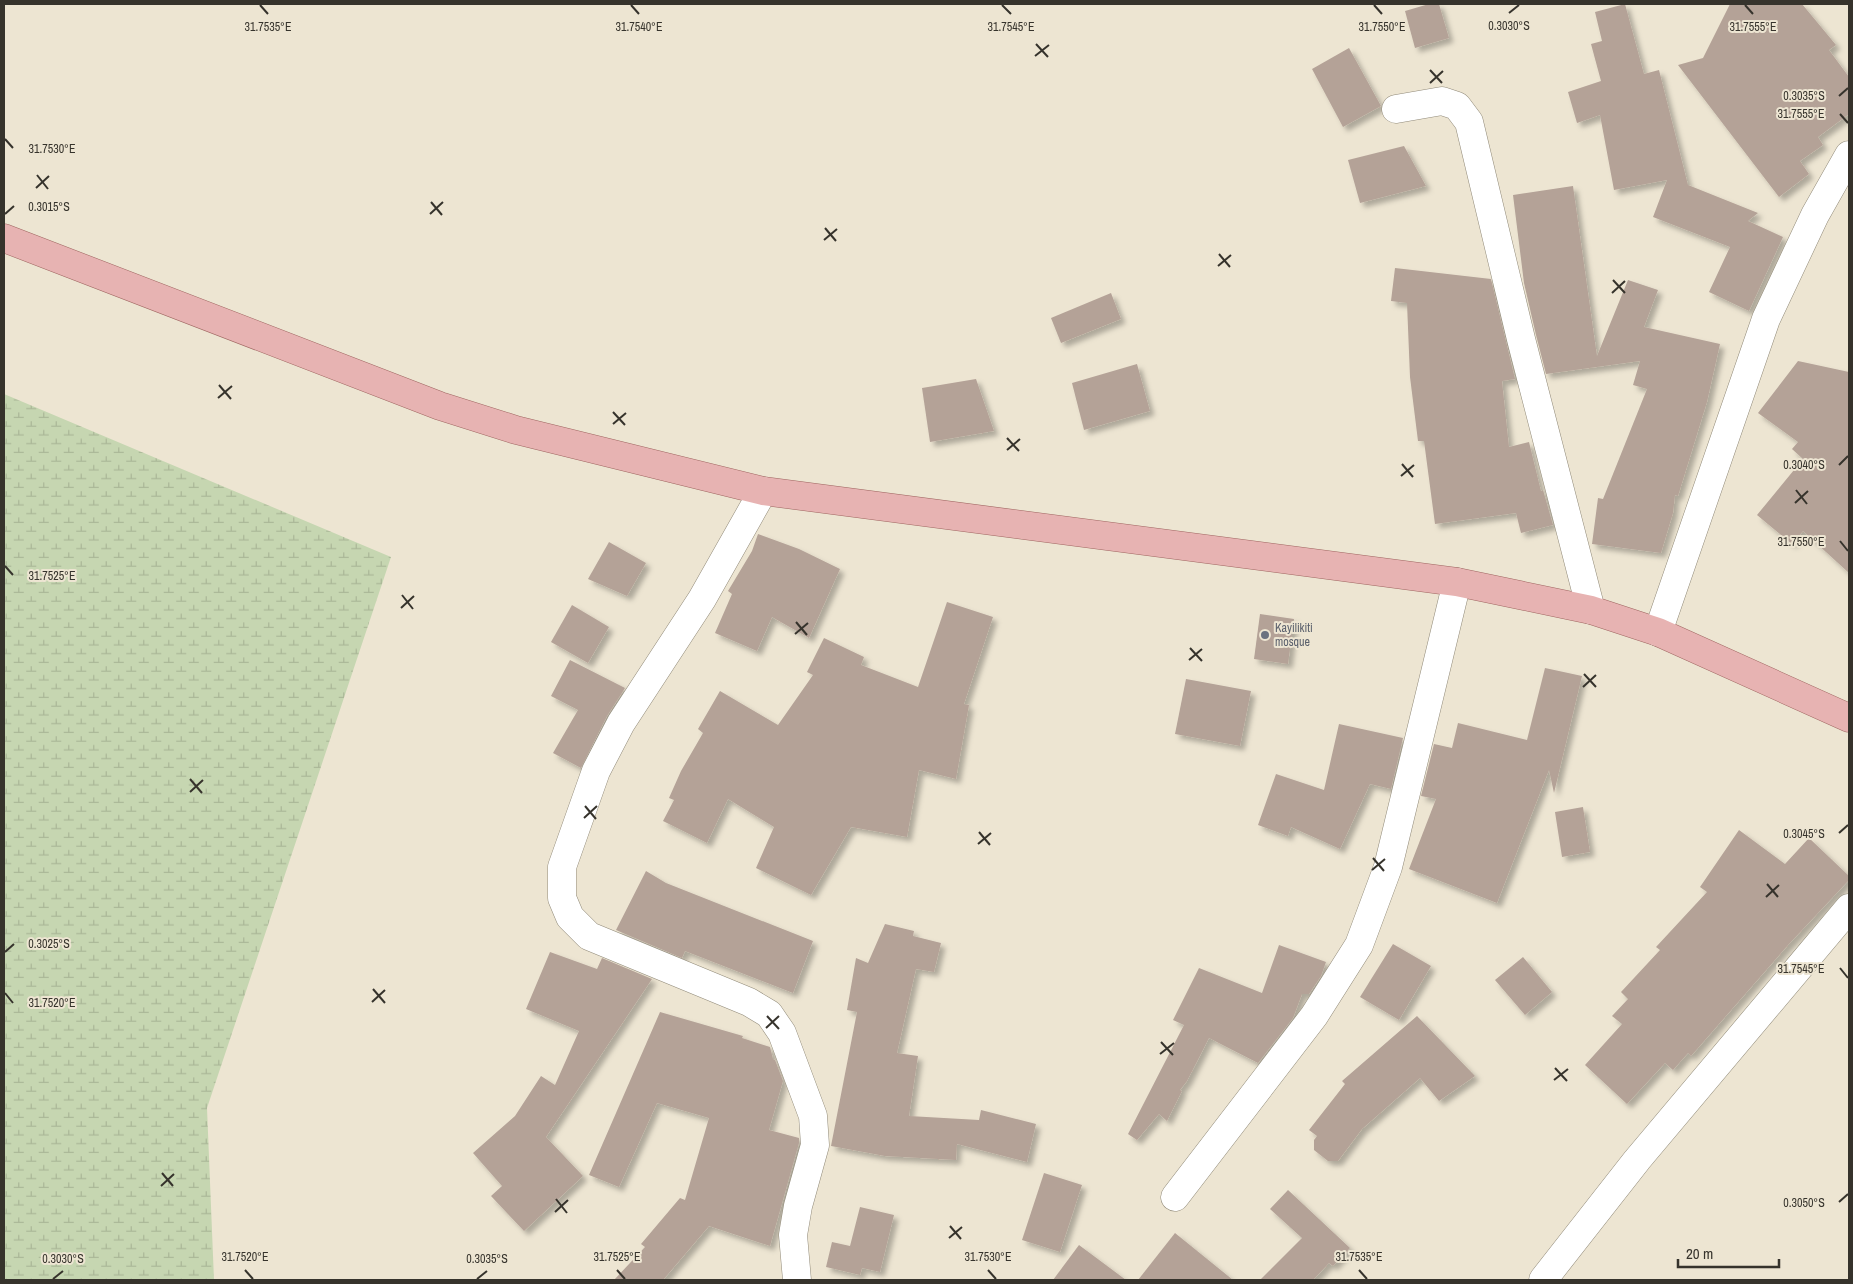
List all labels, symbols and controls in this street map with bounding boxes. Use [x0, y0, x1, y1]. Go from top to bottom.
text: 0.3030°S [1488, 18, 1530, 34]
text: 31.7535°E [245, 19, 291, 35]
text: 31.7540°E [616, 19, 662, 35]
text: 31.7545°E [988, 19, 1034, 35]
text: 31.7550°E [1359, 19, 1405, 35]
text: 31.7555°E [1730, 19, 1776, 35]
text: 0.3035°S [1783, 88, 1825, 104]
text: 31.7555°E [1778, 106, 1824, 122]
text: 31.7530°E [29, 141, 75, 157]
text: 0.3015°S [28, 199, 70, 215]
text: 0.3040°S [1783, 457, 1825, 473]
text: 31.7550°E [1778, 534, 1824, 550]
text: 31.7525°E [29, 568, 75, 584]
place label: Kayilikiti mosque [1275, 620, 1313, 650]
marker: Kayilikiti mosque [1259, 629, 1271, 641]
text: 0.3045°S [1783, 826, 1825, 842]
text: 0.3025°S [28, 936, 70, 952]
text: 31.7545°E [1778, 961, 1824, 977]
text: 31.7520°E [29, 995, 75, 1011]
text: 0.3050°S [1783, 1195, 1825, 1211]
scale bar [1678, 1236, 1779, 1268]
text: 20 m [1686, 1243, 1713, 1264]
text: 31.7520°E [222, 1249, 268, 1265]
text: 31.7525°E [594, 1249, 640, 1265]
text: 31.7530°E [965, 1249, 1011, 1265]
text: 31.7535°E [1336, 1249, 1382, 1265]
text: 0.3030°S [42, 1251, 84, 1267]
text: 0.3035°S [466, 1251, 508, 1267]

